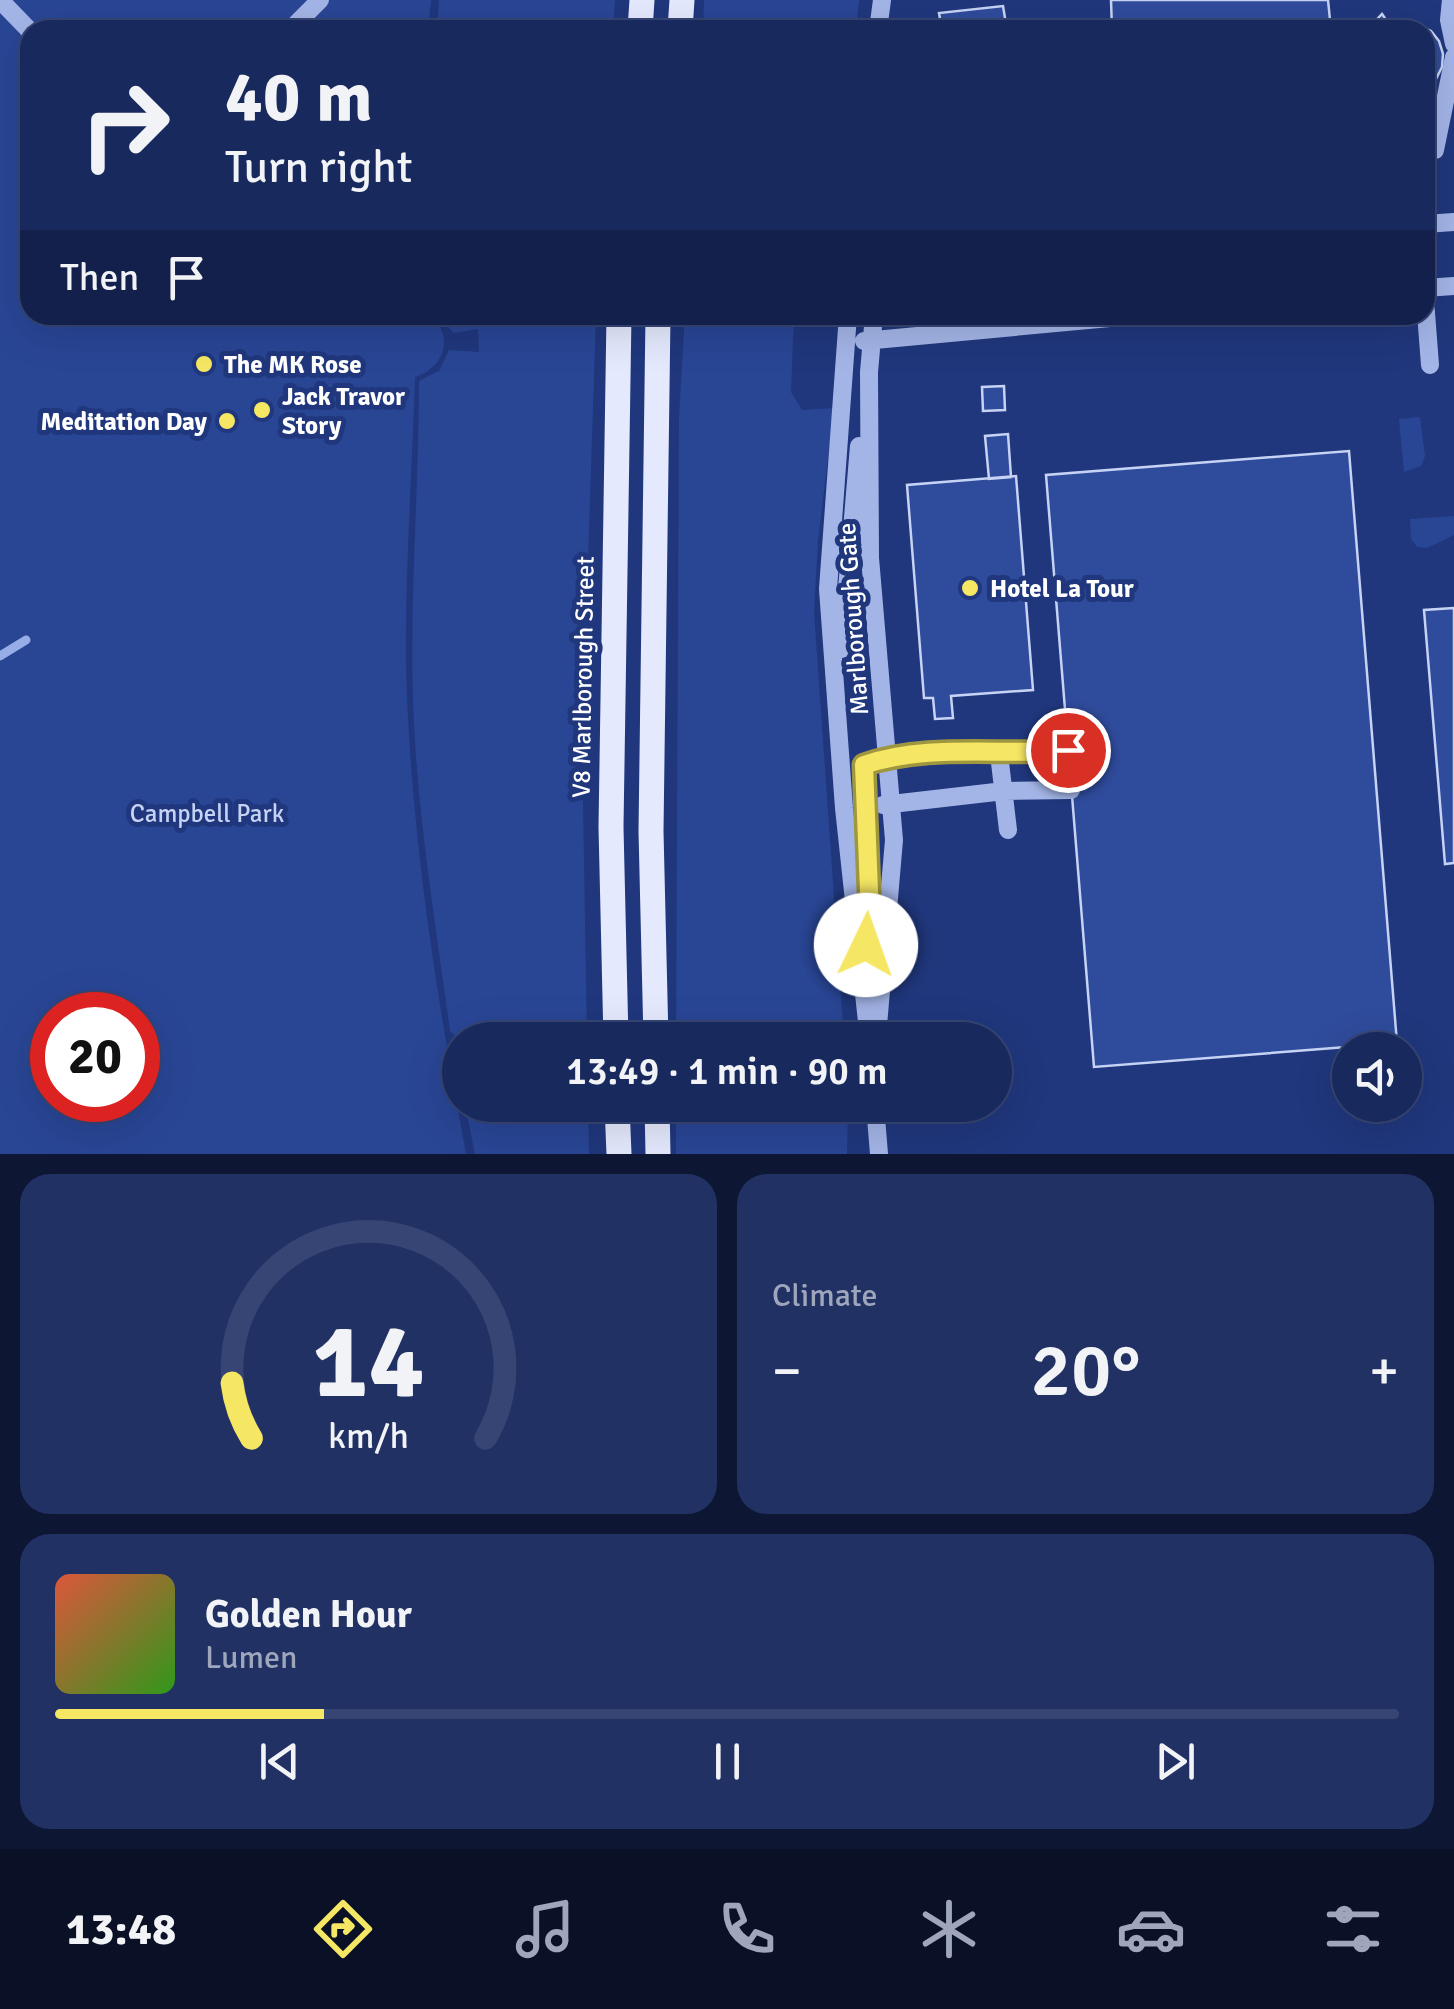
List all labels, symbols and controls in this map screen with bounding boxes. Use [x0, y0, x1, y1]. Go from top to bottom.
text: 40 m [225, 54, 373, 140]
icon: right [60, 60, 190, 190]
text: Turn right [225, 140, 413, 195]
icon: arrive [159, 250, 214, 305]
text: Then [60, 254, 139, 301]
place label: The MK Rose [224, 349, 362, 380]
marker: The MK Rose [193, 353, 215, 375]
place label: Jack Travor Story [282, 381, 405, 441]
marker: Jack Travor Story [251, 399, 273, 421]
place label: Meditation Day [41, 406, 208, 437]
marker: Meditation Day [216, 410, 238, 432]
street label: Marlborough Gate [831, 522, 875, 716]
street label: V8 Marlborough Street [565, 556, 601, 798]
place label: Hotel La Tour [990, 573, 1134, 604]
marker: Hotel La Tour [959, 577, 981, 599]
pin [1026, 708, 1111, 793]
icon: arrive [1041, 723, 1096, 778]
park label: Campbell Park [130, 798, 285, 829]
position arrow [814, 893, 918, 997]
speed limit sign: 20 [30, 992, 160, 1122]
map controls [1332, 1032, 1422, 1122]
button: sound [1332, 1032, 1422, 1122]
text: 13:49 · 1 min · 90 m [566, 1048, 888, 1095]
text: Climate [772, 1276, 878, 1315]
text: 14 [312, 1298, 425, 1426]
text: 20° [1031, 1324, 1140, 1417]
text: − [772, 1337, 802, 1405]
text: + [1369, 1337, 1399, 1405]
text: km/h [328, 1414, 409, 1458]
text: Golden Hour [205, 1591, 412, 1638]
text: Lumen [205, 1638, 297, 1677]
icon: previous [252, 1734, 307, 1789]
icon: pause [700, 1734, 755, 1789]
icon: next [1148, 1734, 1203, 1789]
icon: directions [308, 1894, 378, 1964]
icon: music [510, 1894, 580, 1964]
icon: phone [712, 1894, 782, 1964]
icon: climate [914, 1894, 984, 1964]
icon: car [1116, 1894, 1186, 1964]
icon: filters [1318, 1894, 1388, 1964]
text: 13:48 [66, 1902, 176, 1957]

